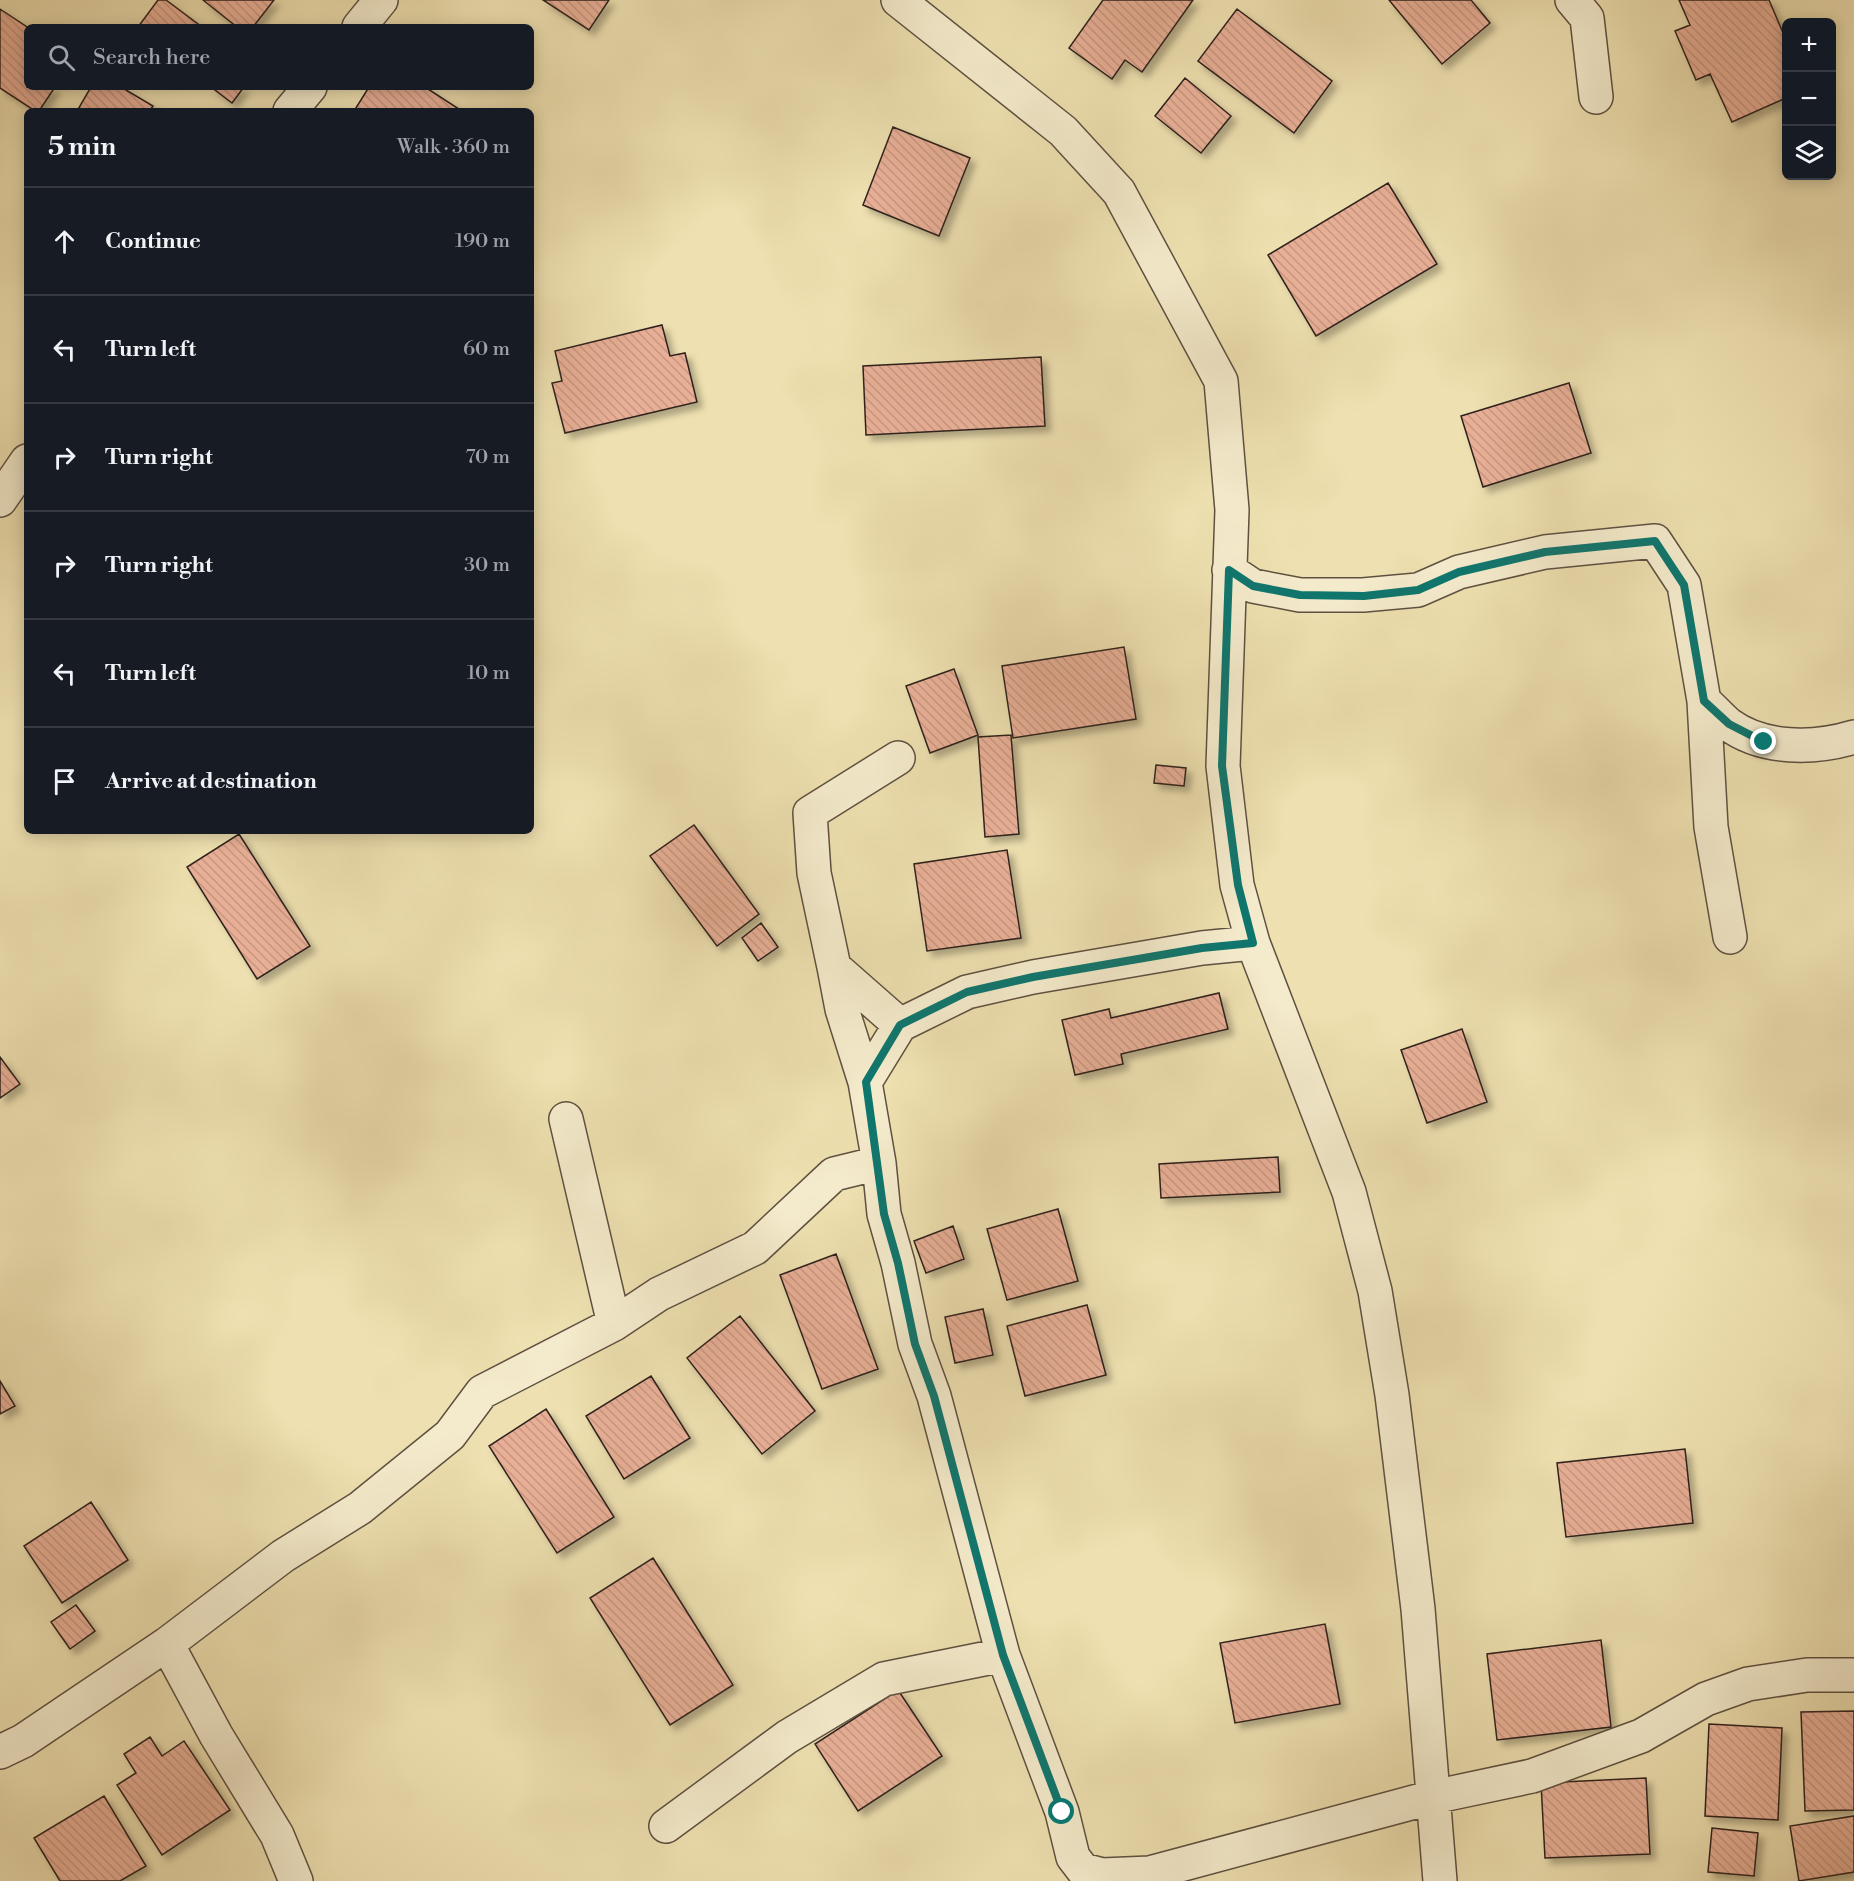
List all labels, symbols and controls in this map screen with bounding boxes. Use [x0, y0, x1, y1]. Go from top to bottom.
map controls [1782, 18, 1836, 180]
button: + [1782, 18, 1836, 72]
search box [24, 24, 534, 90]
icon: search [45, 41, 78, 74]
text: Search here [93, 44, 210, 71]
button: − [1782, 72, 1836, 126]
button: layers [1782, 126, 1836, 180]
text: 5 min [48, 131, 116, 163]
text: Walk · 360 m [397, 135, 510, 160]
icon: ahead [48, 225, 81, 258]
text: Continue [105, 228, 201, 255]
text: 190 m [455, 229, 510, 254]
icon: left [48, 333, 81, 366]
text: Turn left [105, 336, 196, 363]
text: 60 m [463, 337, 510, 362]
icon: right [48, 441, 81, 474]
text: Turn right [105, 444, 213, 471]
text: 70 m [466, 445, 510, 470]
icon: right [48, 549, 81, 582]
text: Turn right [105, 552, 213, 579]
text: 30 m [464, 553, 510, 578]
icon: left [48, 657, 81, 690]
text: Turn left [105, 660, 196, 687]
text: 10 m [467, 661, 510, 686]
route end [1750, 728, 1776, 754]
icon: arrive [48, 765, 81, 798]
text: Arrive at destination [105, 768, 317, 795]
route start [1048, 1798, 1074, 1824]

